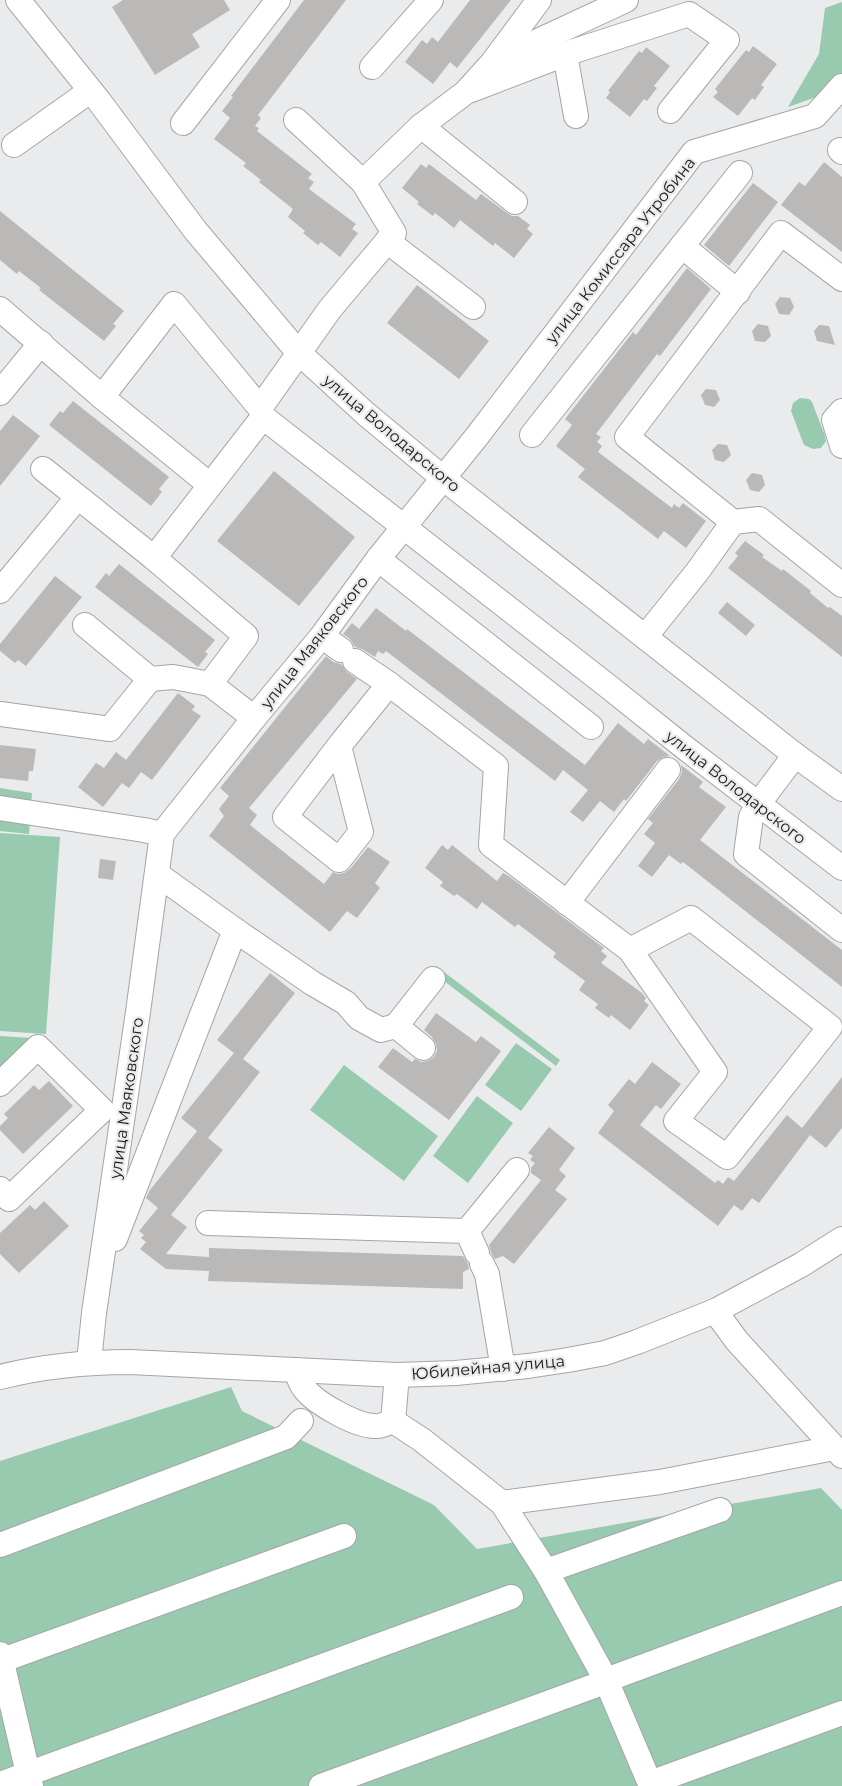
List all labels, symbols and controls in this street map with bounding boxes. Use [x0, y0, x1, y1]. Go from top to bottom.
street label: улица Комиссара Утробина [541, 153, 699, 348]
street label: улица Володарского [319, 370, 464, 496]
street label: улица Маяковского [256, 572, 372, 713]
street label: улица Володарского [661, 726, 810, 848]
street label: улица Маяковского [106, 1016, 147, 1181]
street label: Юбилейная улица [411, 1351, 566, 1384]

